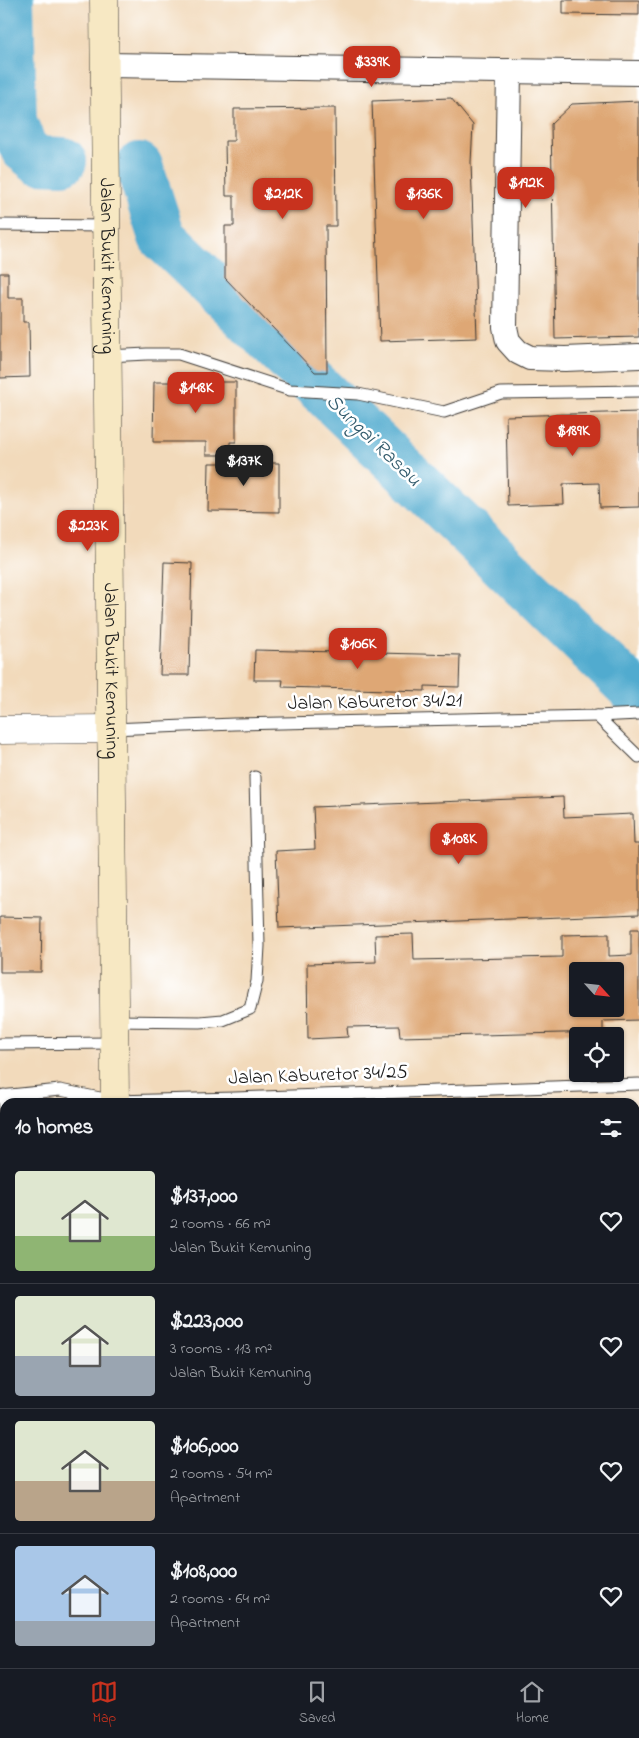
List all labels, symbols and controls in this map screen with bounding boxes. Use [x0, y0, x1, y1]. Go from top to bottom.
pin: $339K [337, 46, 407, 88]
text: $339K [354, 50, 390, 74]
pin: $192K [491, 166, 561, 209]
text: $192K [508, 171, 544, 195]
street label: Jalan Bukit Kemuning [91, 178, 122, 354]
pin: $212K [248, 178, 318, 220]
pin: $136K [389, 178, 459, 220]
text: $212K [264, 182, 302, 206]
text: $136K [406, 182, 442, 206]
pin: $148K [161, 372, 231, 414]
text: $148K [178, 376, 214, 400]
water label: Sungai Rasau [318, 388, 428, 495]
pin: $189K [538, 414, 608, 457]
text: $189K [556, 419, 590, 443]
pin: $137K [209, 444, 279, 487]
text: $137K [226, 449, 262, 473]
pin: $223K [53, 510, 123, 552]
text: $223K [68, 514, 108, 538]
street label: Jalan Bukit Kemuning [95, 583, 126, 759]
pin: $106K [323, 628, 393, 670]
text: $106K [340, 632, 376, 656]
street label: Jalan Kaburetor 34/21 [288, 687, 462, 719]
pin: $108K [424, 822, 494, 865]
text: $108K [441, 827, 477, 851]
north arrow [569, 962, 624, 1018]
map controls [569, 962, 624, 1082]
button: locate [569, 1027, 624, 1082]
street label: Jalan Kaburetor 34/25 [228, 1058, 408, 1094]
text: 10 homes [15, 1113, 93, 1143]
icon: filters [597, 1114, 625, 1142]
text: $137,000 [170, 1182, 238, 1212]
icon: home [55, 1191, 115, 1251]
icon: heart [597, 1207, 625, 1235]
text: 2 rooms · 66 m² [170, 1212, 271, 1236]
text: Jalan Bukit Kemuning [170, 1236, 311, 1260]
text: $223,000 [170, 1307, 243, 1337]
icon: home [55, 1316, 115, 1376]
icon: heart [597, 1332, 625, 1360]
text: 3 rooms · 113 m² [170, 1337, 272, 1361]
text: Jalan Bukit Kemuning [170, 1361, 311, 1385]
text: $106,000 [170, 1432, 239, 1462]
icon: home [55, 1441, 115, 1501]
icon: heart [597, 1457, 625, 1485]
text: 2 rooms · 54 m² [170, 1462, 272, 1486]
text: Apartment [170, 1486, 240, 1510]
text: $108,000 [170, 1557, 237, 1587]
icon: home [55, 1566, 115, 1626]
icon: heart [597, 1582, 625, 1610]
text: 2 rooms · 64 m² [170, 1587, 270, 1611]
text: Apartment [170, 1611, 240, 1635]
tab: Map [90, 1678, 118, 1729]
tab: Saved [299, 1678, 335, 1729]
tab: Home [516, 1678, 549, 1729]

